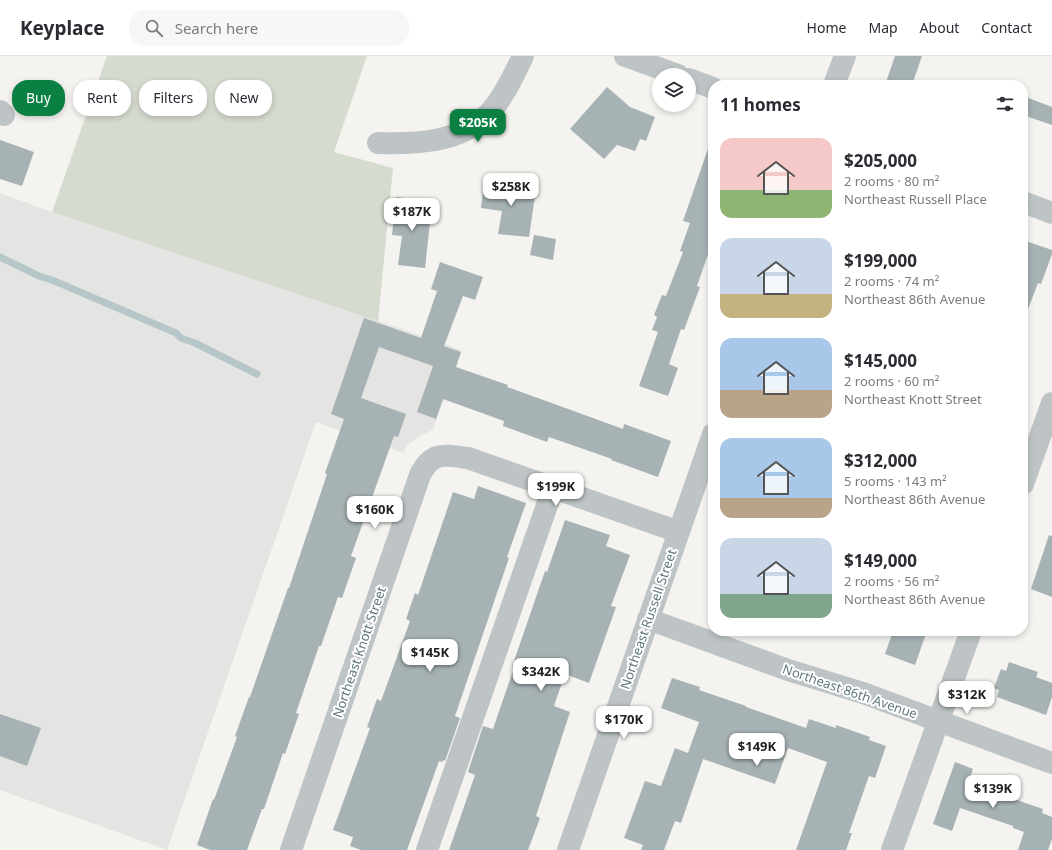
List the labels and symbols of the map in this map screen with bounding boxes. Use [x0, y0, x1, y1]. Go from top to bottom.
pin: $205K [450, 109, 506, 143]
pin: $258K [483, 173, 539, 207]
pin: $187K [384, 198, 440, 232]
pin: $199K [528, 473, 584, 507]
pin: $160K [347, 496, 403, 530]
street label: Northeast Russell Street [616, 546, 681, 691]
street label: Northeast Knott Street [328, 584, 390, 720]
pin: $145K [402, 639, 458, 673]
pin: $342K [513, 658, 569, 692]
street label: Northeast 86th Avenue [780, 659, 920, 723]
pin: $312K [939, 681, 995, 715]
pin: $170K [596, 706, 652, 740]
pin: $149K [729, 733, 785, 767]
pin: $139K [965, 775, 1021, 809]

